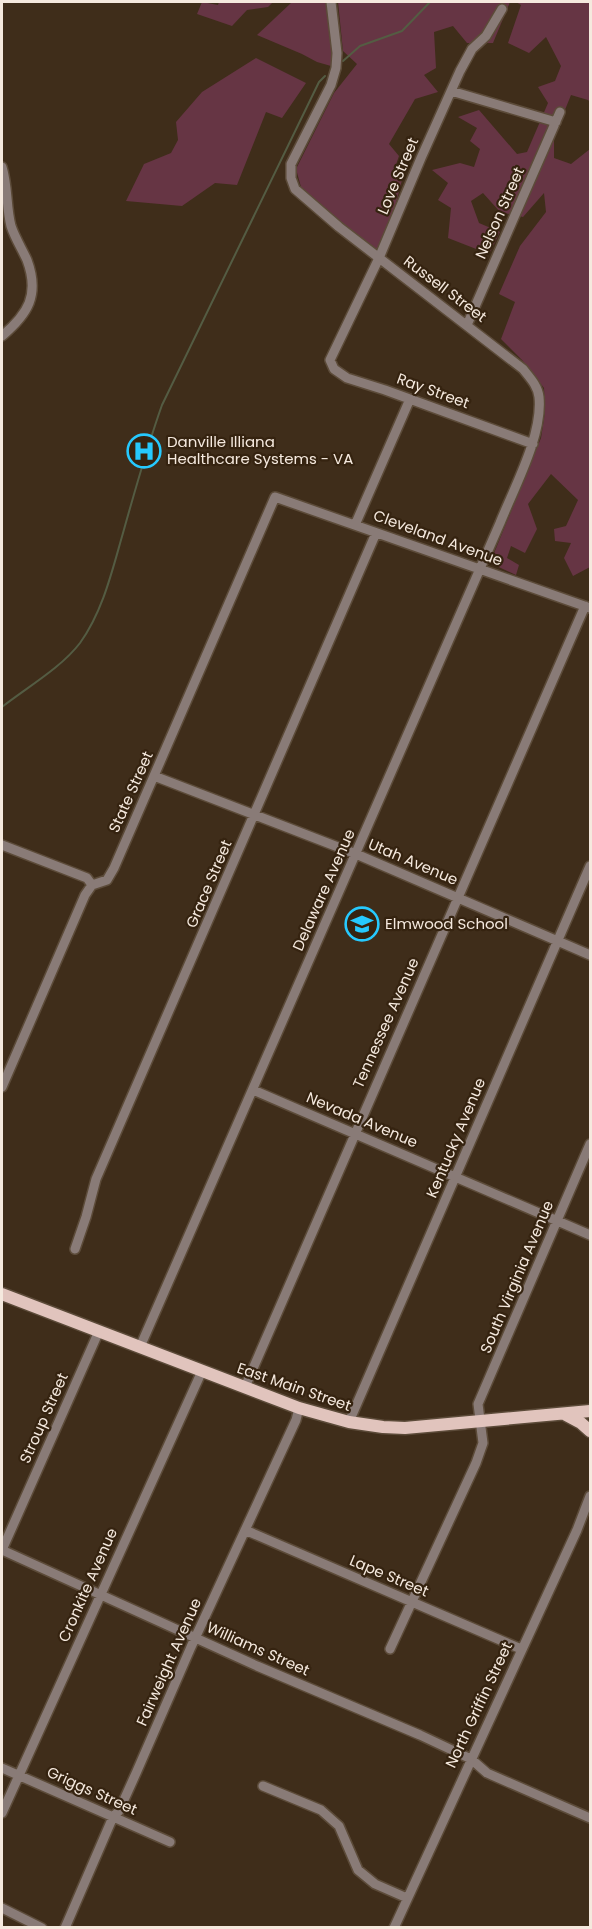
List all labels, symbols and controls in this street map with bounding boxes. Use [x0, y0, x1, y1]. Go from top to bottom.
street label: Love Street [372, 134, 423, 218]
street label: Nelson Street [470, 164, 529, 262]
street label: Russell Street [399, 250, 491, 327]
street label: Ray Street [394, 368, 472, 413]
place label: Danville Illiana Healthcare Systems - VA [167, 431, 353, 469]
hospital icon: Danville Illiana Healthcare Systems - VA [126, 433, 162, 469]
street label: Cleveland Avenue [371, 504, 506, 571]
street label: State Street [103, 748, 158, 836]
street label: Delaware Avenue [287, 826, 360, 954]
street label: Utah Avenue [365, 833, 461, 890]
street label: Grace Street [181, 837, 237, 931]
school or university icon: Elmwood School [344, 906, 380, 942]
place label: Elmwood School [385, 913, 508, 934]
street label: Tennessee Avenue [347, 954, 424, 1091]
street label: Kentucky Avenue [421, 1075, 490, 1201]
street label: Nevada Avenue [303, 1087, 421, 1152]
street label: South Virginia Avenue [475, 1197, 558, 1356]
street label: East Main Street [234, 1357, 354, 1416]
street label: Stroup Street [14, 1369, 73, 1466]
street label: Cronkite Avenue [53, 1524, 122, 1645]
street label: Lape Street [346, 1549, 432, 1602]
street label: Fairweight Avenue [131, 1595, 206, 1729]
street label: Williams Street [203, 1616, 313, 1681]
street label: North Griffin Street [440, 1638, 517, 1771]
street label: Griggs Street [44, 1761, 141, 1820]

